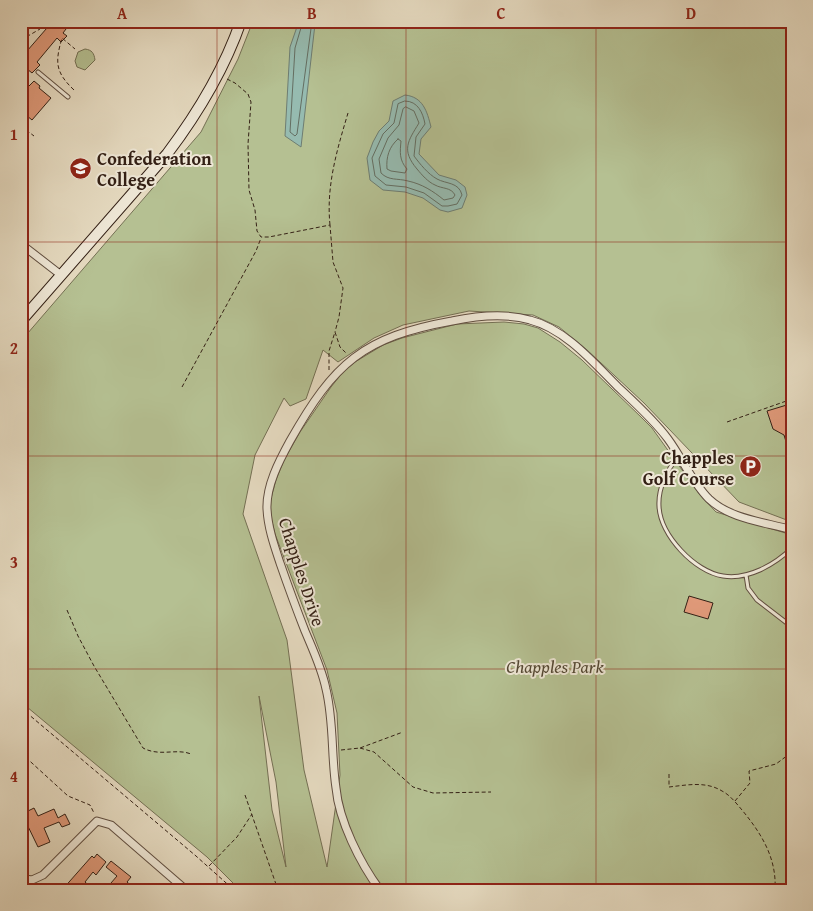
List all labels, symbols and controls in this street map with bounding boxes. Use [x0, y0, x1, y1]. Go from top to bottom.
text: A [117, 1, 128, 25]
text: B [307, 1, 317, 25]
text: C [496, 1, 506, 25]
text: D [686, 1, 696, 25]
text: 1 [10, 122, 18, 146]
place label: Confederation College [97, 145, 212, 193]
school or university icon: Confederation College [69, 156, 93, 180]
text: 2 [10, 336, 18, 360]
place label: Chapples Golf Course [643, 444, 734, 492]
parking icon: Chapples Golf Course [738, 455, 762, 479]
street label: Chapples Drive [272, 514, 332, 630]
text: 3 [10, 550, 18, 574]
park label: Chapples Park [506, 653, 604, 680]
text: 4 [10, 764, 18, 788]

